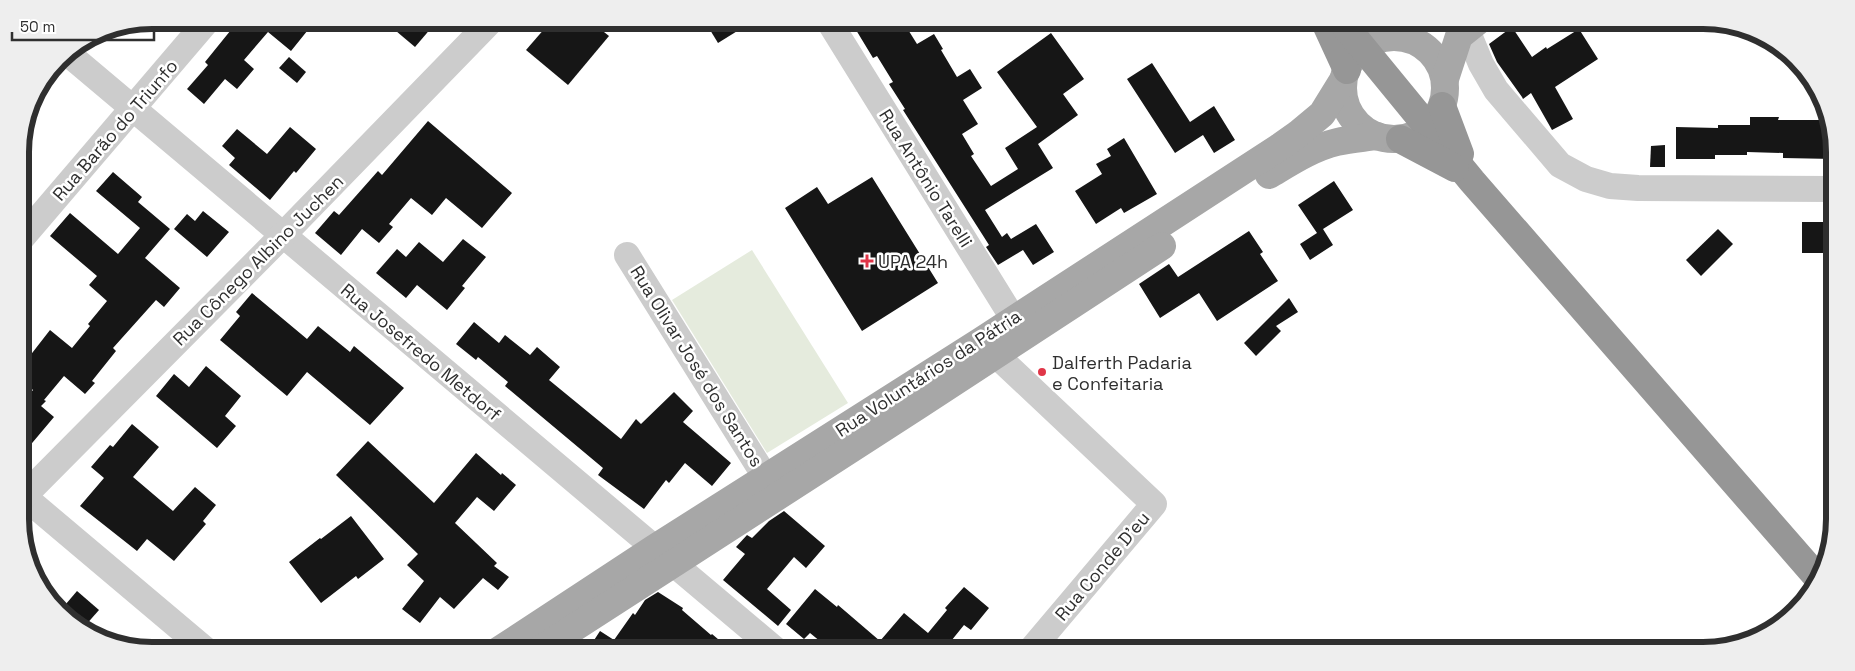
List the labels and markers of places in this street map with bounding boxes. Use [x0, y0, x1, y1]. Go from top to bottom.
place label: UPA 24h [878, 250, 948, 273]
marker: UPA 24h [860, 254, 874, 268]
place label: Dalferth Padaria e Confeitaria [1052, 351, 1192, 395]
marker: Dalferth Padaria e Confeitaria [1036, 366, 1048, 378]

